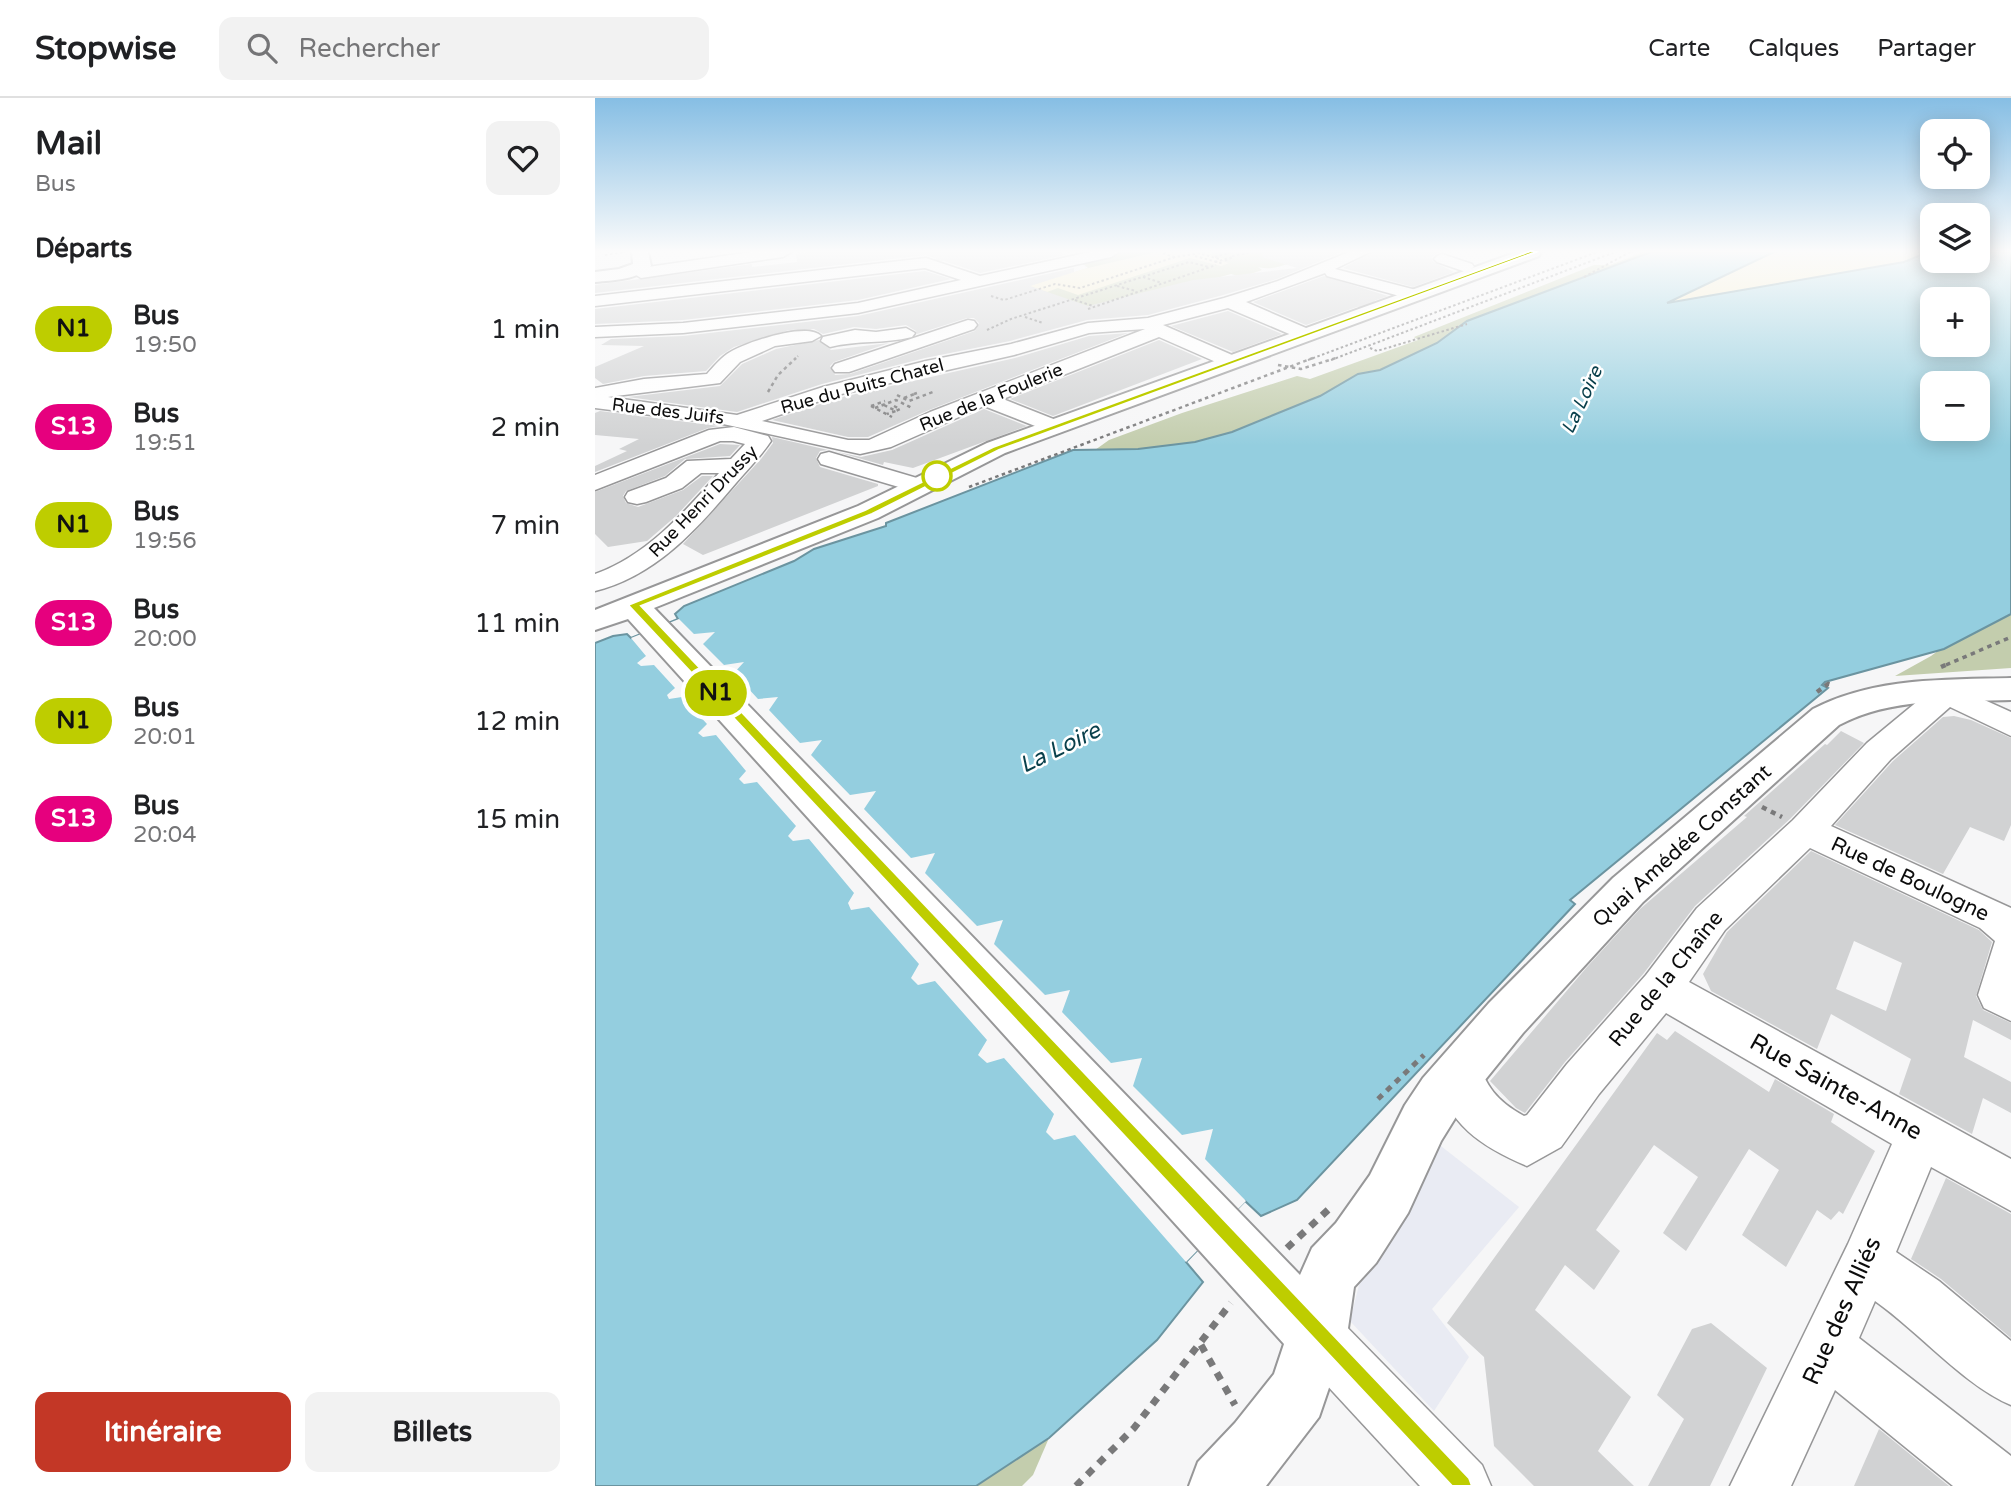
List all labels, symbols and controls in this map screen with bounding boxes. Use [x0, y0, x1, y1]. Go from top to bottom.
search box [219, 17, 709, 80]
text: Stopwise [35, 29, 177, 68]
icon: search [243, 29, 281, 67]
text: Rechercher [299, 33, 440, 64]
text: Carte [1648, 34, 1710, 63]
text: Calques [1748, 34, 1839, 63]
text: Partager [1877, 34, 1976, 63]
map controls [1920, 119, 1990, 441]
button: locate [1920, 119, 1990, 189]
button: heart [486, 121, 560, 195]
text: Mail [35, 124, 102, 163]
text: Bus [35, 170, 76, 198]
button: layers [1920, 203, 1990, 273]
text: Départs [35, 233, 132, 264]
button: + [1920, 287, 1990, 357]
text: Bus [133, 300, 179, 331]
text: N1 [56, 314, 91, 343]
text: 1 min [491, 314, 560, 345]
text: 19:50 [133, 331, 197, 359]
street label: Rue du Puits Chatel [778, 354, 946, 418]
street label: Rue de la Foulerie [916, 358, 1066, 436]
water label: La Loire [1557, 362, 1608, 437]
button: − [1920, 371, 1990, 441]
street label: Rue des Juifs [611, 393, 725, 429]
text: Bus [133, 398, 179, 429]
text: S13 [51, 412, 96, 441]
text: 2 min [491, 412, 560, 443]
text: 19:51 [133, 429, 197, 457]
street label: Rue Henri Drussy [644, 440, 762, 562]
unlabelled marker [922, 461, 952, 491]
text: Bus [133, 496, 179, 527]
text: N1 [56, 510, 91, 539]
text: 7 min [491, 510, 560, 541]
text: 19:56 [133, 527, 197, 555]
text: Bus [133, 594, 179, 625]
text: S13 [51, 608, 96, 637]
text: 11 min [474, 608, 560, 639]
text: 20:00 [133, 625, 197, 653]
line badge: N1 [685, 670, 747, 716]
text: N1 [699, 678, 733, 707]
text: Bus [133, 692, 179, 723]
text: N1 [56, 706, 91, 735]
text: 12 min [474, 706, 560, 737]
water label: La Loire [1015, 716, 1107, 780]
text: 20:01 [133, 723, 197, 751]
street label: Quai Amédée Constant [1588, 759, 1776, 933]
text: Bus [133, 790, 179, 821]
text: S13 [51, 804, 96, 833]
text: 15 min [474, 804, 560, 835]
text: 20:04 [133, 821, 197, 849]
street label: Rue de Boulogne [1827, 831, 1993, 927]
street label: Rue de la Chaîne [1604, 906, 1728, 1052]
street label: Rue Sainte-Anne [1745, 1028, 1927, 1146]
street label: Rue des Alliés [1796, 1233, 1888, 1389]
button: Itinéraire [35, 1392, 291, 1472]
button: Billets [305, 1392, 560, 1472]

